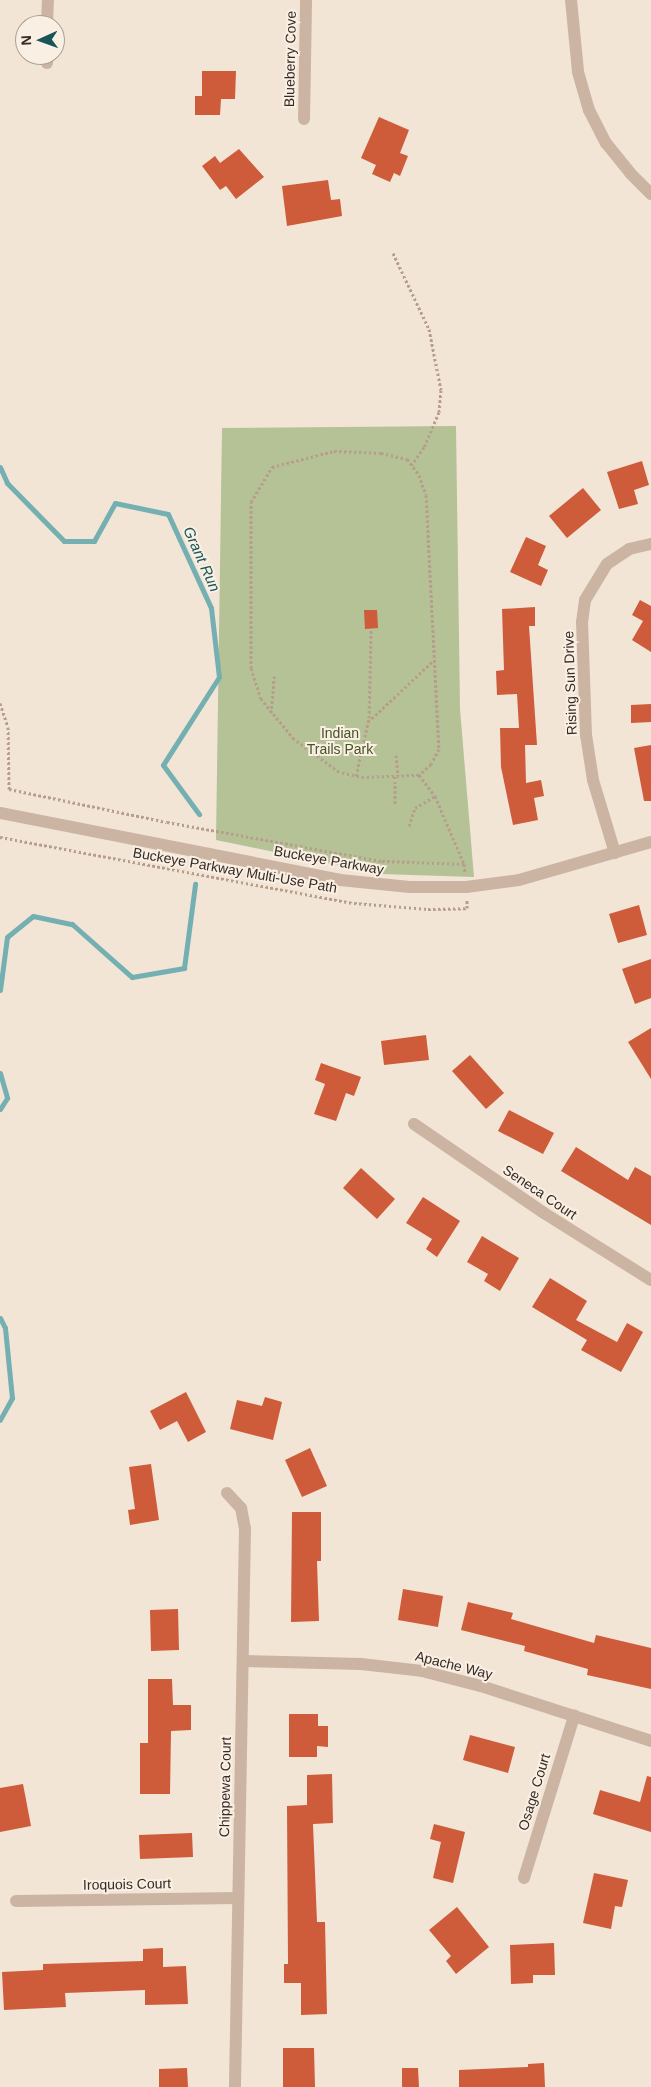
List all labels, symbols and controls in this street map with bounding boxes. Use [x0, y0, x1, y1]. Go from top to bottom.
street label: Blueberry Cove [281, 11, 299, 107]
north arrow [15, 15, 65, 65]
text: N [18, 35, 34, 46]
water label: Grant Run [180, 524, 224, 594]
street label: Rising Sun Drive [560, 631, 580, 735]
park label: Indian Trails Park [307, 725, 373, 758]
street label: Buckeye Parkway [273, 842, 385, 878]
street label: Buckeye Parkway Multi-Use Path [132, 844, 338, 896]
street label: Seneca Court [500, 1161, 580, 1223]
street label: Apache Way [414, 1647, 494, 1683]
street label: Chippewa Court [216, 1737, 234, 1837]
street label: Osage Court [514, 1752, 554, 1832]
street label: Iroquois Court [83, 1875, 171, 1893]

